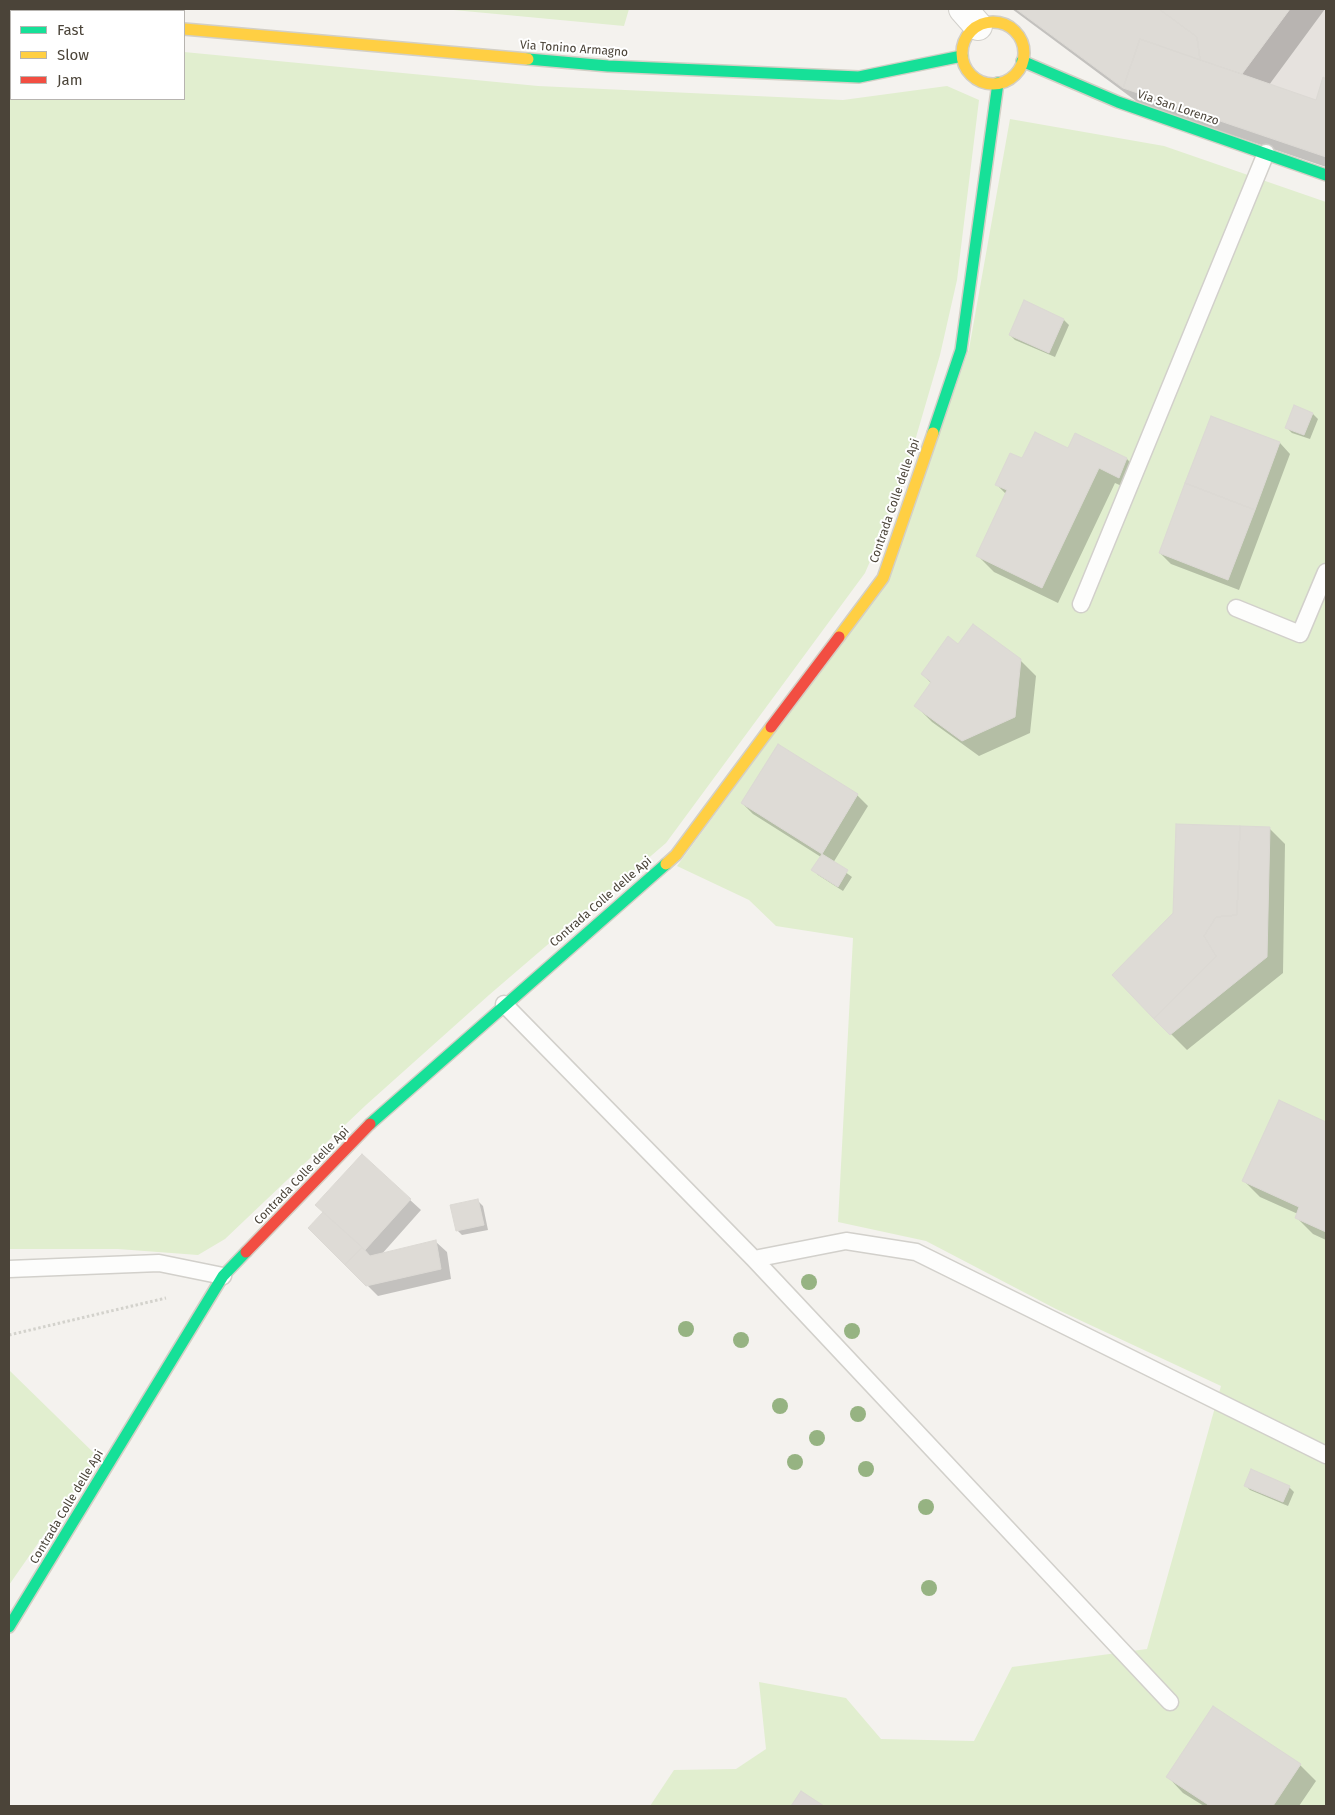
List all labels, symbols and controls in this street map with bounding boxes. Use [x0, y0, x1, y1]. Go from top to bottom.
legend [10, 10, 185, 100]
text: Fast [57, 21, 84, 39]
street label: Via Tonino Armagno [519, 38, 629, 60]
text: Slow [57, 46, 89, 64]
text: Jam [57, 71, 83, 89]
street label: Via San Lorenzo [1135, 87, 1221, 129]
street label: Contrada Colle delle Api [867, 437, 923, 565]
street label: Contrada Colle delle Api [547, 854, 655, 950]
street label: Contrada Colle delle Api [252, 1124, 352, 1228]
street label: Contrada Colle delle Api [27, 1447, 107, 1567]

